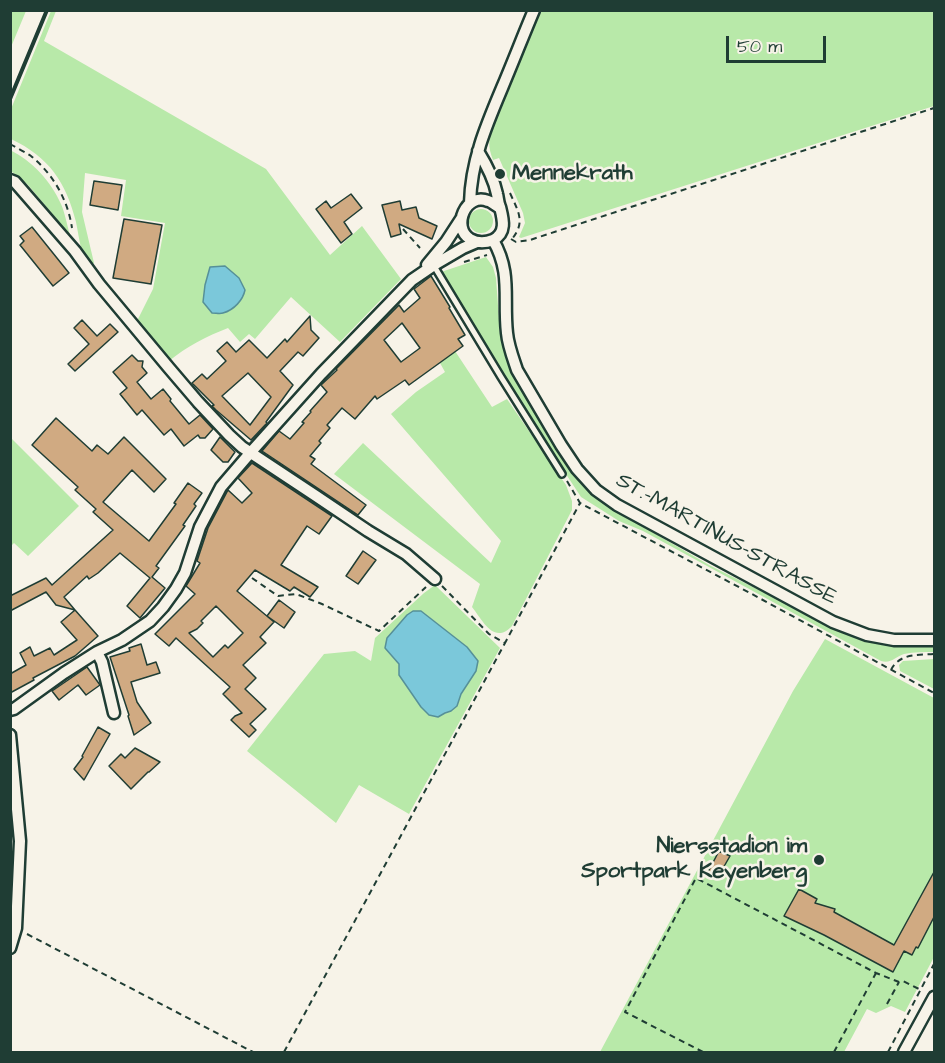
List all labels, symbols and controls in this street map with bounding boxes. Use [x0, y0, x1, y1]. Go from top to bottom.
scale bar [729, 24, 830, 62]
text: 50 m [737, 34, 782, 59]
place label: Mennekrath [512, 161, 633, 187]
marker: Mennekrath [493, 167, 507, 181]
street label: ST.-MARTINUS-STRASSE [611, 468, 841, 612]
place label: Niersstadion im Sportpark Keyenberg [581, 834, 807, 885]
marker: Niersstadion im Sportpark Keyenberg [812, 853, 826, 867]

